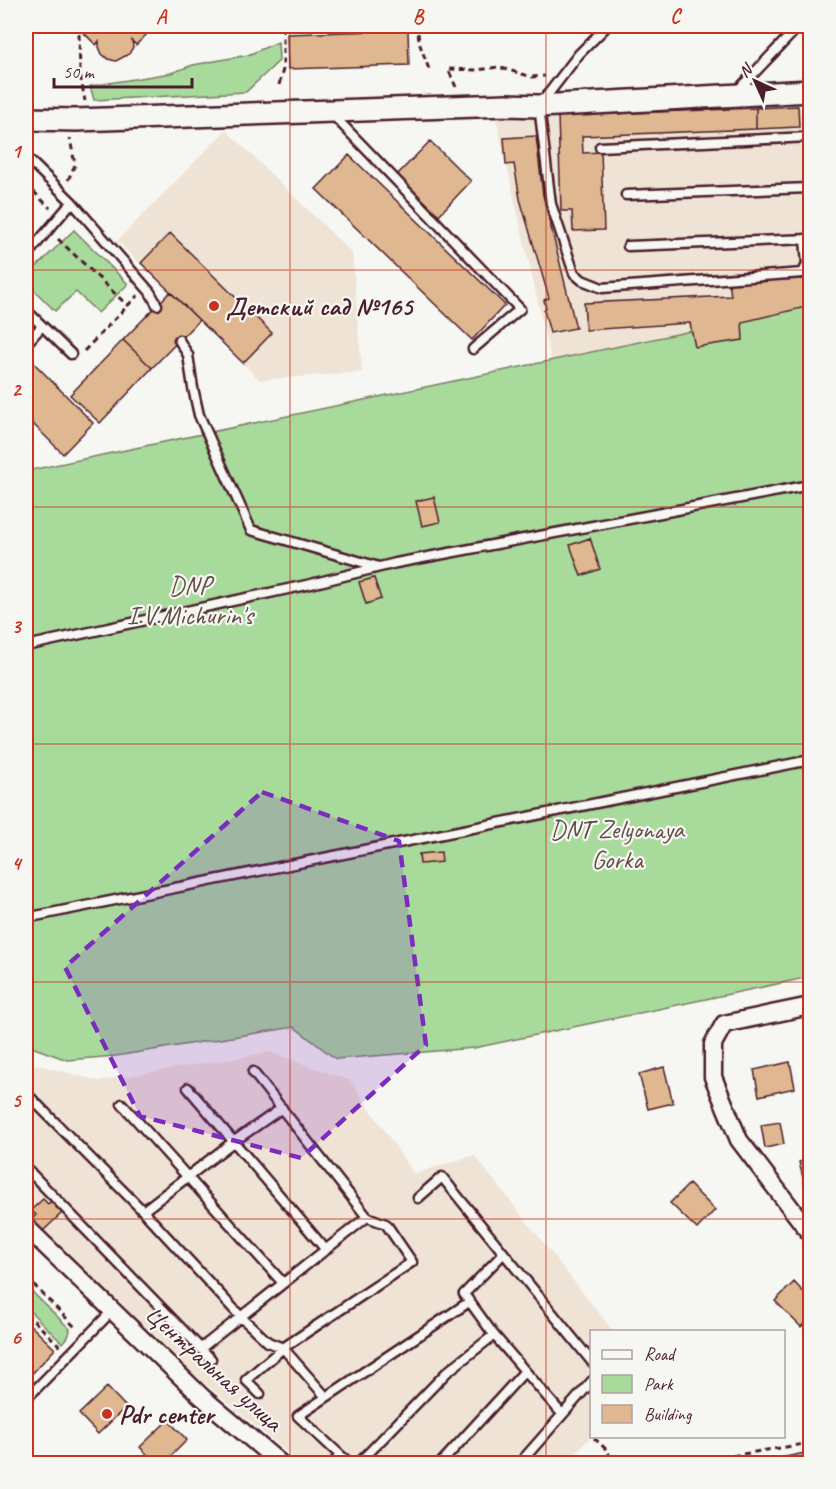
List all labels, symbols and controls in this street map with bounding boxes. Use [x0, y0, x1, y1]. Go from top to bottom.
text: A [156, 4, 168, 29]
text: B [413, 4, 425, 29]
text: C [670, 4, 682, 29]
scale bar [54, 51, 192, 89]
north arrow [725, 51, 785, 111]
text: N [735, 58, 758, 82]
text: 50 m [63, 61, 96, 83]
text: 1 [12, 139, 23, 164]
place label: Детский сад №165 [226, 290, 415, 323]
marker: Детский сад №165 [207, 299, 221, 313]
text: 2 [12, 377, 23, 402]
park label: DNP I.V.Michurin's [127, 569, 255, 632]
text: 3 [12, 614, 23, 639]
park label: DNT Zelyonaya Gorka [550, 813, 686, 876]
text: 4 [12, 851, 24, 876]
text: 5 [12, 1088, 23, 1113]
street label: Центральная улица [138, 1297, 291, 1440]
text: 6 [11, 1325, 22, 1350]
legend [590, 1330, 785, 1438]
text: Road [644, 1343, 677, 1365]
text: Park [644, 1373, 674, 1395]
place label: Pdr center [119, 1398, 216, 1431]
text: Building [644, 1403, 693, 1425]
marker: Pdr center [100, 1407, 114, 1421]

